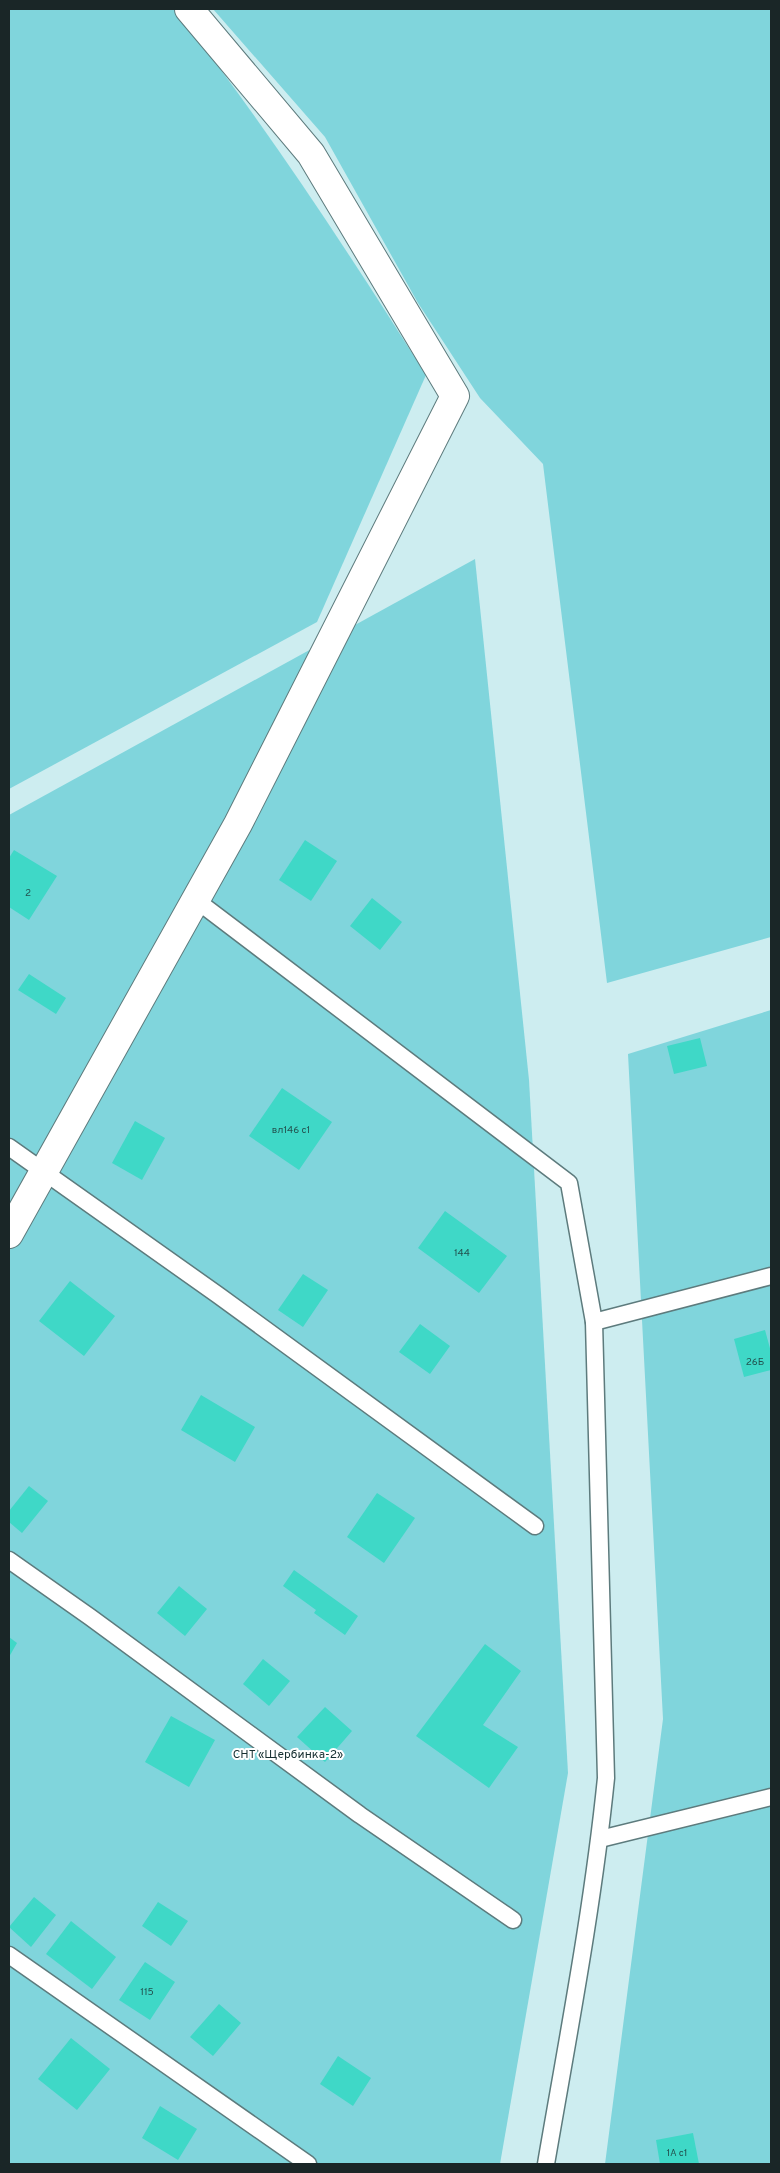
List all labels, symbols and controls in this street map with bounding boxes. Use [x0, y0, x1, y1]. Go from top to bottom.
house number: 2 [25, 887, 31, 900]
house number: вл146 с1 [272, 1124, 310, 1137]
house number: 144 [454, 1247, 470, 1260]
house number: 26Б [746, 1356, 764, 1369]
park label: СНТ «Щербинка-2» [233, 1747, 343, 1763]
house number: 115 [140, 1986, 154, 1999]
house number: 1А с1 [667, 2147, 687, 2160]

